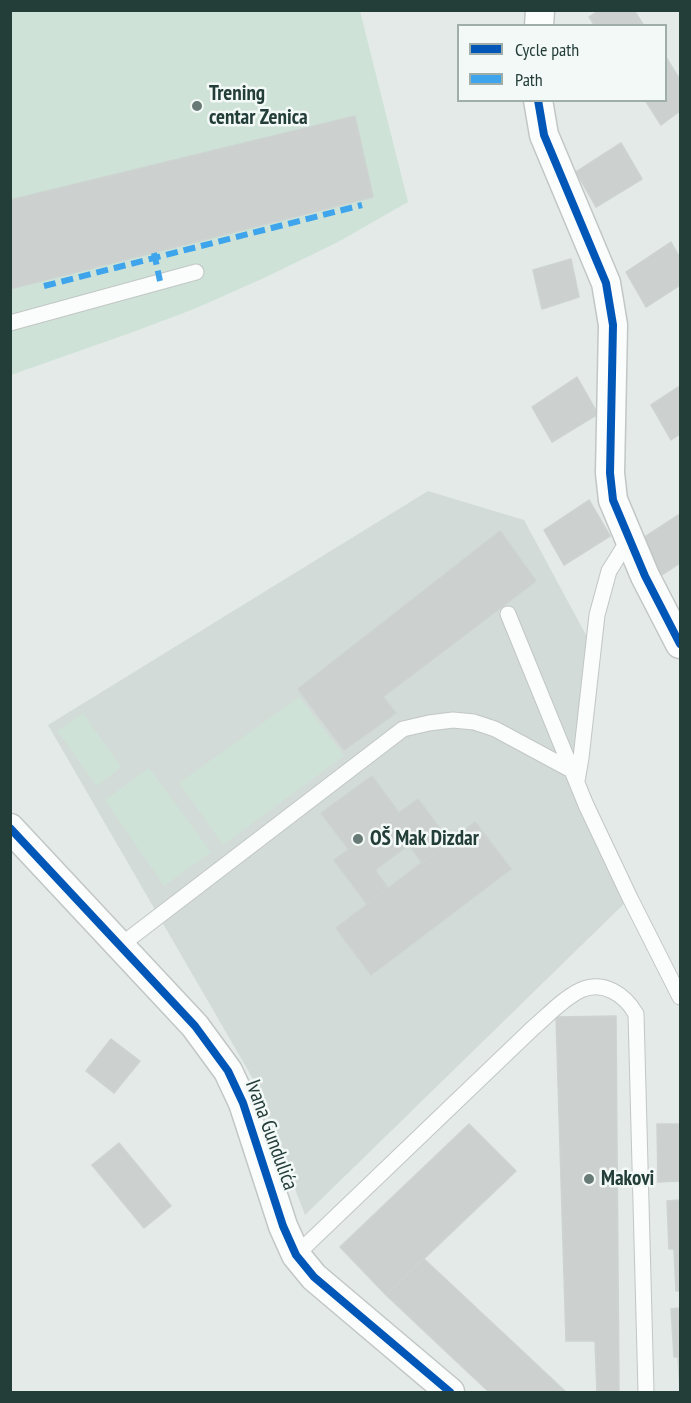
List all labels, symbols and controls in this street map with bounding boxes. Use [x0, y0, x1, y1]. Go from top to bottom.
legend [457, 24, 667, 102]
text: Cycle path [515, 38, 579, 61]
text: Path [515, 68, 543, 91]
place label: Trening centar Zenica [209, 81, 308, 131]
marker: Trening centar Zenica [190, 99, 204, 113]
place label: OŠ Mak Dizdar [370, 826, 479, 852]
marker: OŠ Mak Dizdar [351, 832, 365, 846]
street label: Ivana Gundulića [239, 1076, 303, 1194]
place label: Makovi [601, 1166, 654, 1192]
marker: Makovi [582, 1172, 596, 1186]

